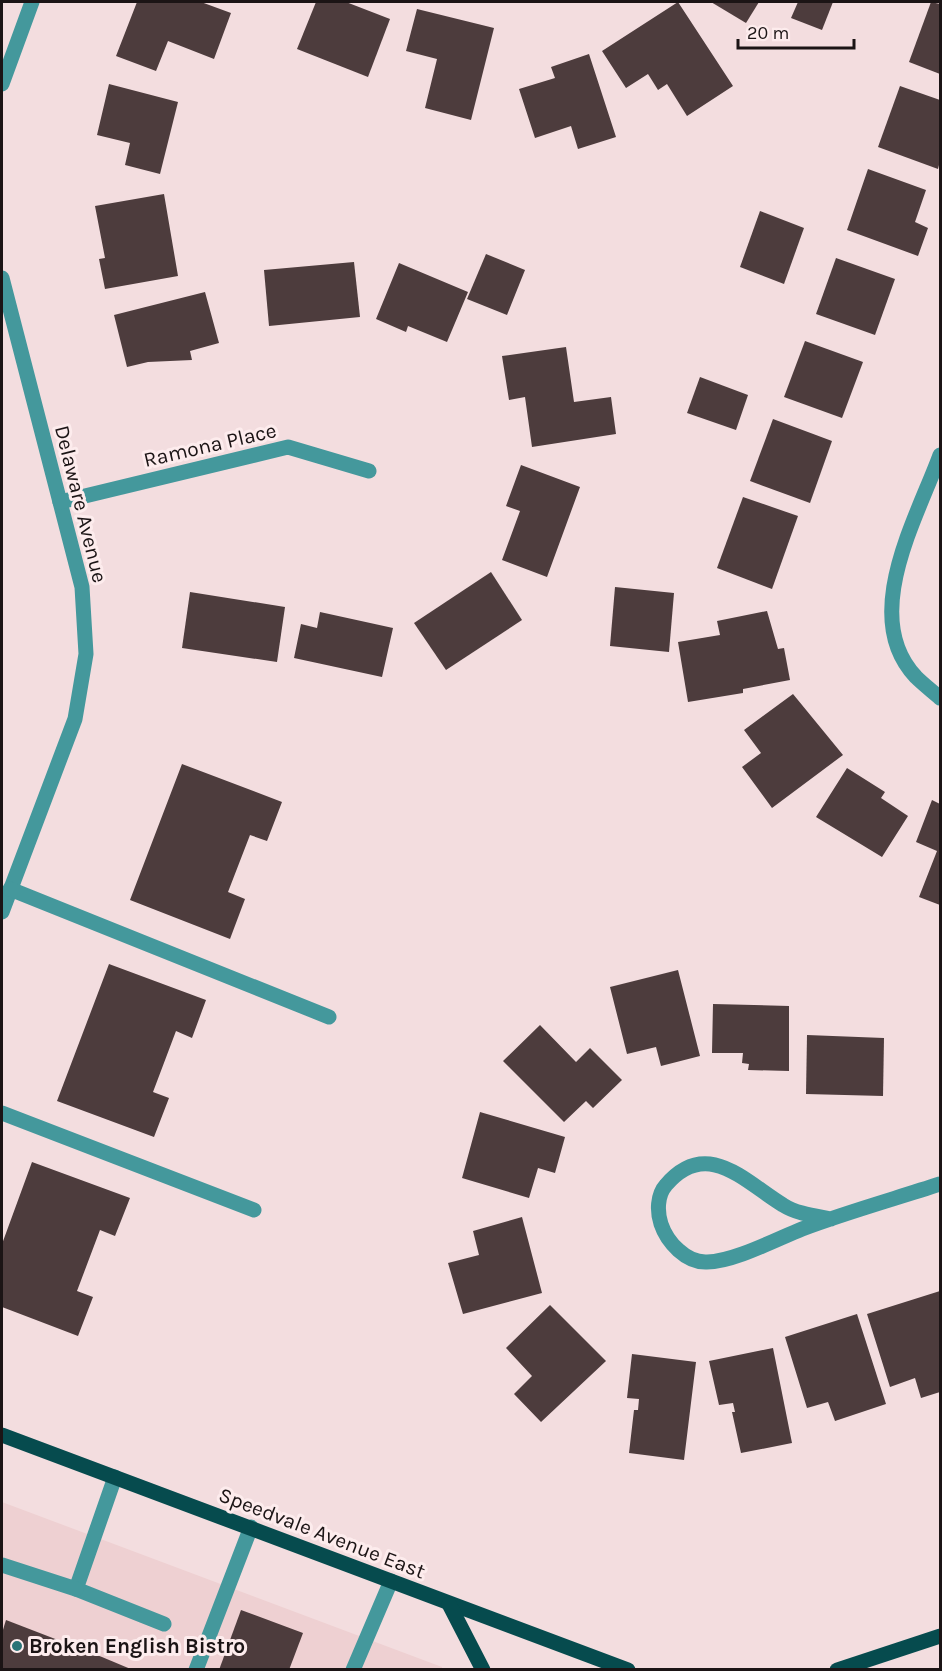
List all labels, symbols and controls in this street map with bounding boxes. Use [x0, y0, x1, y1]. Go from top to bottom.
scale bar [738, 12, 854, 50]
text: 20 m [747, 22, 789, 44]
street label: Ramona Place [141, 418, 279, 472]
street label: Delaware Avenue [50, 423, 112, 585]
street label: Speedvale Avenue East [215, 1483, 429, 1584]
place label: Broken English Bistro [29, 1634, 245, 1658]
marker: Broken English Bistro [10, 1639, 24, 1653]

